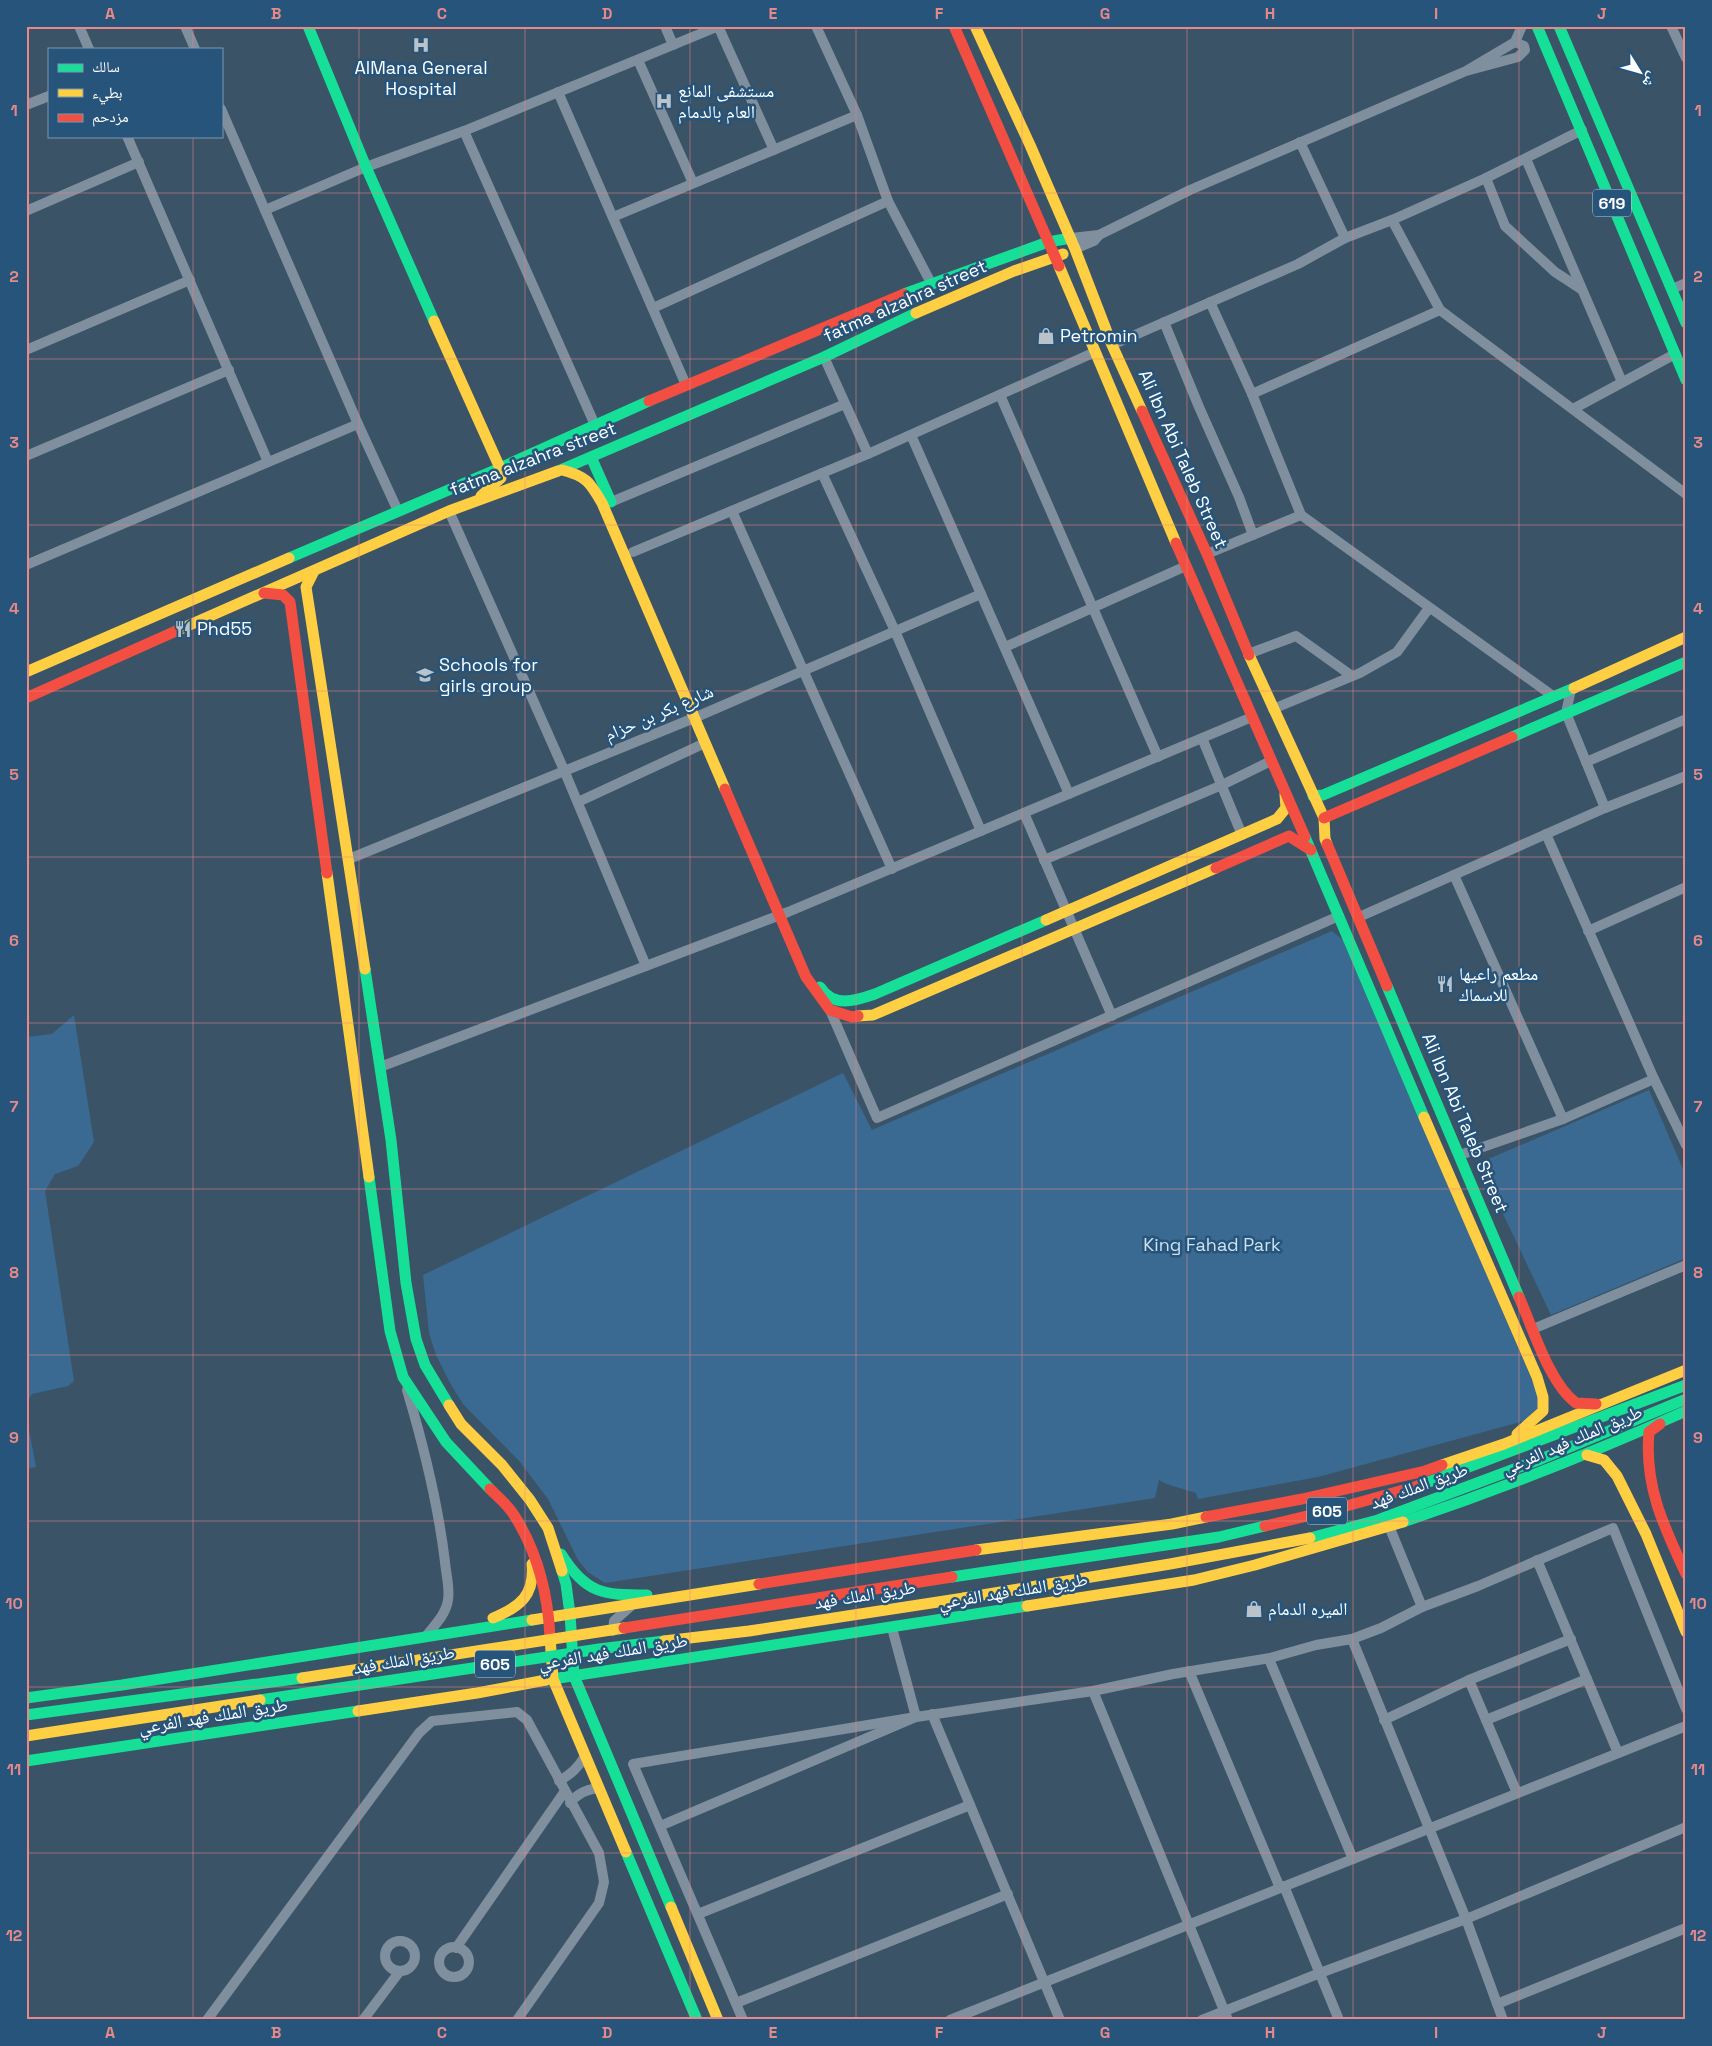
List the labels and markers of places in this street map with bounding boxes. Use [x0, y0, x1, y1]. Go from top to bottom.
hospital icon: AlMana General Hospital [411, 35, 431, 55]
place label: AlMana General Hospital [354, 56, 488, 100]
place label: مستشفى المانع العام بالدمام [678, 79, 774, 124]
hospital icon: مستشفى المانع العام بالدمام [654, 91, 674, 111]
place label: Petromin [1060, 324, 1138, 347]
shop icon: Petromin [1036, 326, 1056, 346]
place label: Phd55 [197, 617, 252, 640]
restaurant icon: Phd55 [173, 619, 193, 639]
place label: Schools for girls group [439, 653, 538, 697]
school or university icon: Schools for girls group [415, 665, 435, 685]
place label: مطعم راعيها للاسماك [1459, 962, 1538, 1006]
restaurant icon: مطعم راعيها للاسماك [1435, 974, 1455, 994]
place label: الميره الدمام [1268, 1597, 1347, 1621]
shop icon: الميره الدمام [1244, 1599, 1264, 1619]

